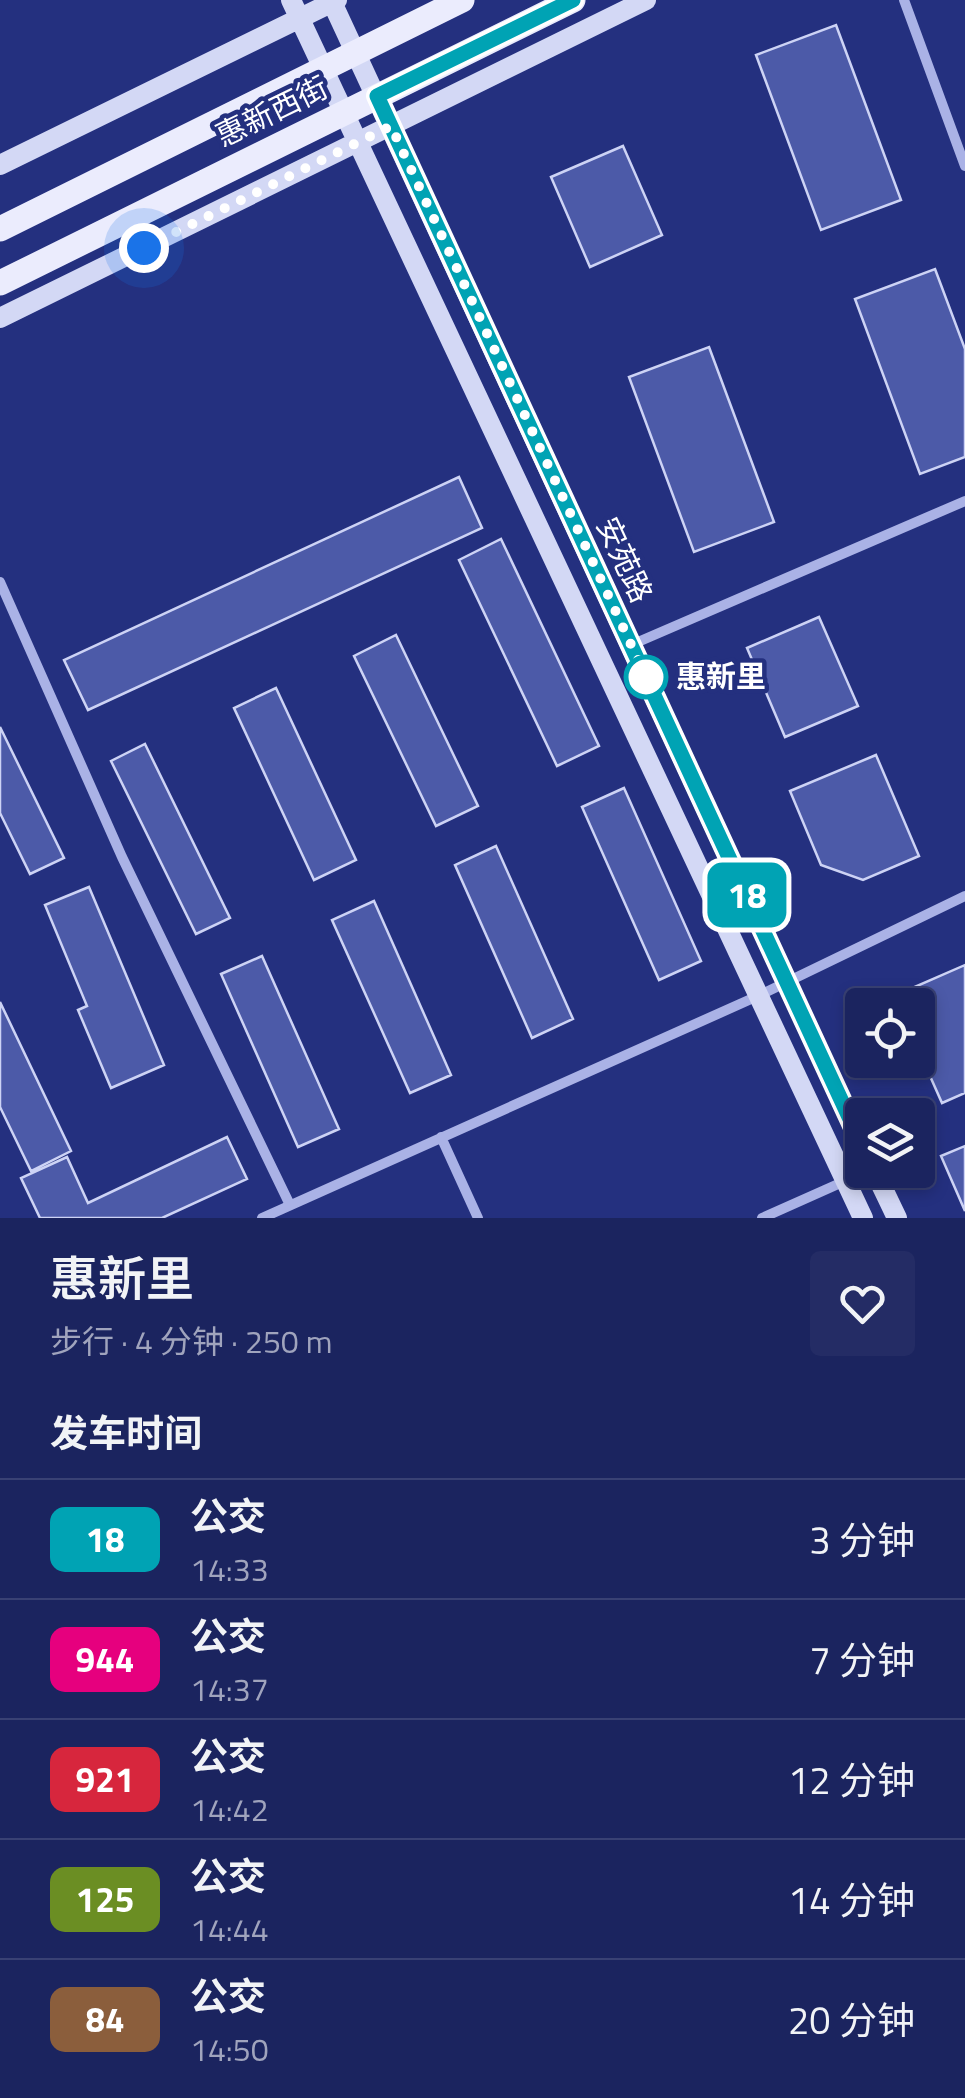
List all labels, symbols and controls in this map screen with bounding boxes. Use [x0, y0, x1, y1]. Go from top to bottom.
street label: 惠新西街 [208, 64, 336, 158]
your location [119, 223, 169, 273]
street label: 安苑路 [585, 509, 665, 610]
place label: 惠新里 [676, 653, 766, 699]
marker: 惠新里 [625, 656, 667, 698]
line badge: 18 [702, 862, 792, 928]
text: 18 [727, 868, 767, 922]
map controls [845, 988, 935, 1188]
button: locate [845, 988, 935, 1078]
button: layers [845, 1098, 935, 1188]
text: 惠新里 [50, 1242, 194, 1315]
button: heart [810, 1251, 915, 1356]
text: 步行 · 4 分钟 · 250 m [50, 1317, 333, 1365]
text: 发车时间 [50, 1404, 202, 1462]
text: 公交 [190, 1487, 266, 1545]
text: 3 分钟 [809, 1511, 915, 1569]
text: 18 [85, 1512, 125, 1566]
text: 14:33 [190, 1545, 269, 1593]
text: 公交 [190, 1607, 266, 1665]
text: 7 分钟 [809, 1631, 915, 1689]
text: 944 [76, 1632, 134, 1686]
text: 14:37 [190, 1665, 269, 1713]
text: 公交 [190, 1727, 266, 1785]
text: 12 分钟 [788, 1751, 915, 1809]
text: 921 [76, 1752, 134, 1806]
text: 14:42 [190, 1785, 269, 1833]
text: 公交 [190, 1847, 266, 1905]
text: 14 分钟 [788, 1871, 915, 1929]
text: 125 [76, 1872, 134, 1926]
text: 14:44 [190, 1905, 269, 1953]
text: 公交 [190, 1967, 266, 2025]
text: 20 分钟 [788, 1991, 915, 2049]
text: 84 [85, 1992, 125, 2046]
text: 14:50 [190, 2025, 269, 2073]

